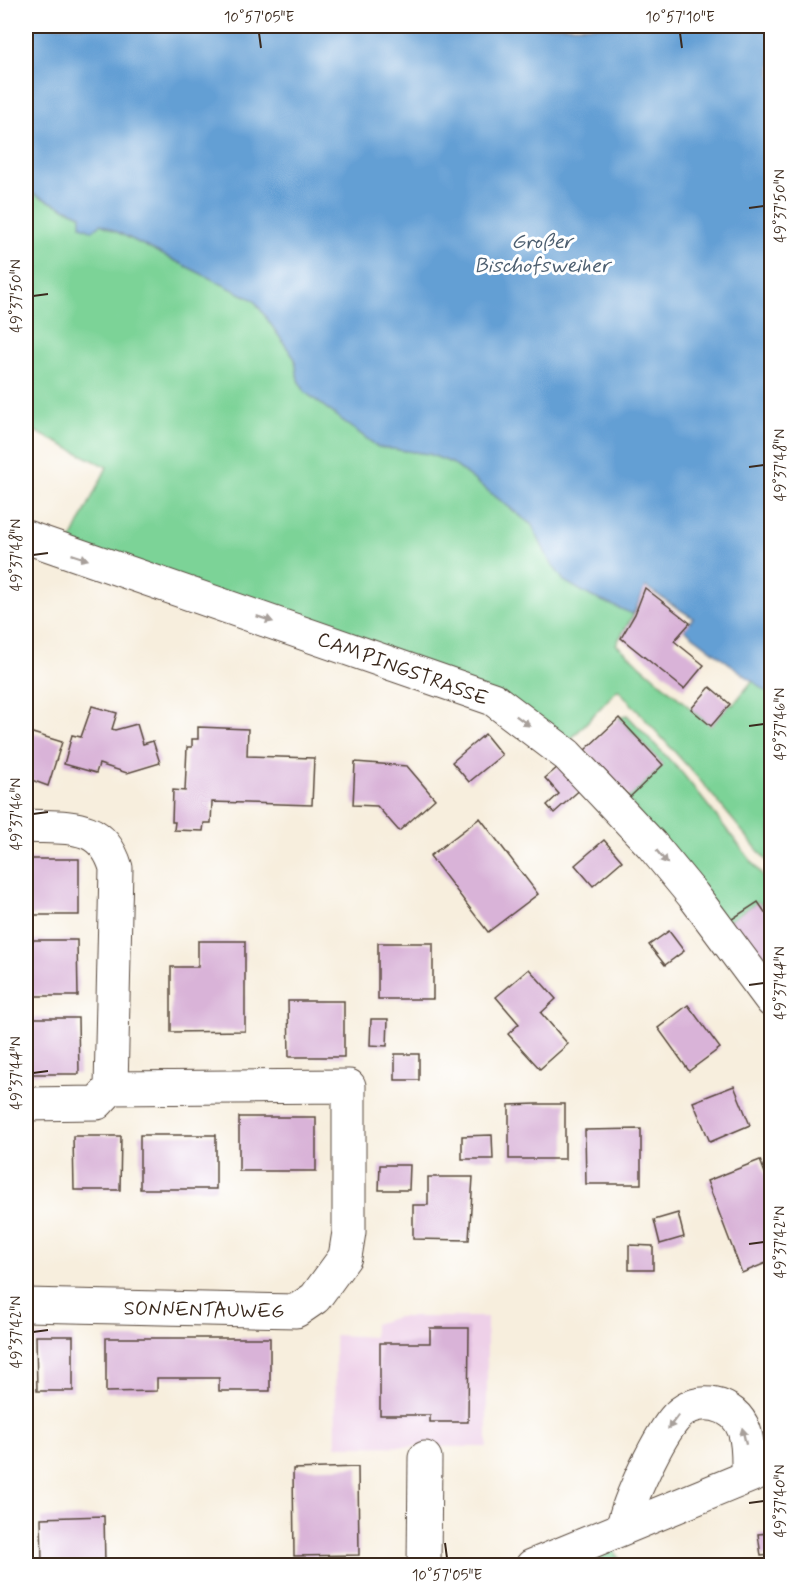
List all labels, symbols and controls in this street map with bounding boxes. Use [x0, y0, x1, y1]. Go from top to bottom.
text: 10°57'05"E [224, 8, 295, 28]
text: 10°57'10"E [645, 8, 715, 28]
text: 49°37'50"N [771, 169, 791, 243]
water label: Großer Bischofsweiher [474, 228, 613, 280]
text: 49°37'50"N [7, 259, 27, 333]
text: 49°37'48"N [771, 429, 791, 501]
text: 49°37'48"N [7, 519, 27, 591]
one-way arrow [71, 553, 89, 563]
one-way arrow [256, 615, 274, 624]
street label: CAMPINGSTRASSE [313, 626, 492, 713]
text: 49°37'46"N [771, 688, 791, 760]
one-way arrow [515, 715, 531, 728]
text: 49°37'46"N [7, 778, 27, 850]
one-way arrow [656, 849, 669, 865]
text: 49°37'44"N [771, 946, 791, 1020]
text: 49°37'44"N [7, 1036, 27, 1110]
text: 49°37'42"N [771, 1206, 791, 1278]
text: 49°37'42"N [7, 1296, 27, 1368]
street label: SONNENTAUWEG [123, 1296, 285, 1325]
one-way arrow [667, 1414, 680, 1430]
one-way arrow [739, 1427, 749, 1445]
text: 49°37'40"N [771, 1464, 791, 1538]
text: 10°57'05"E [412, 1566, 483, 1586]

